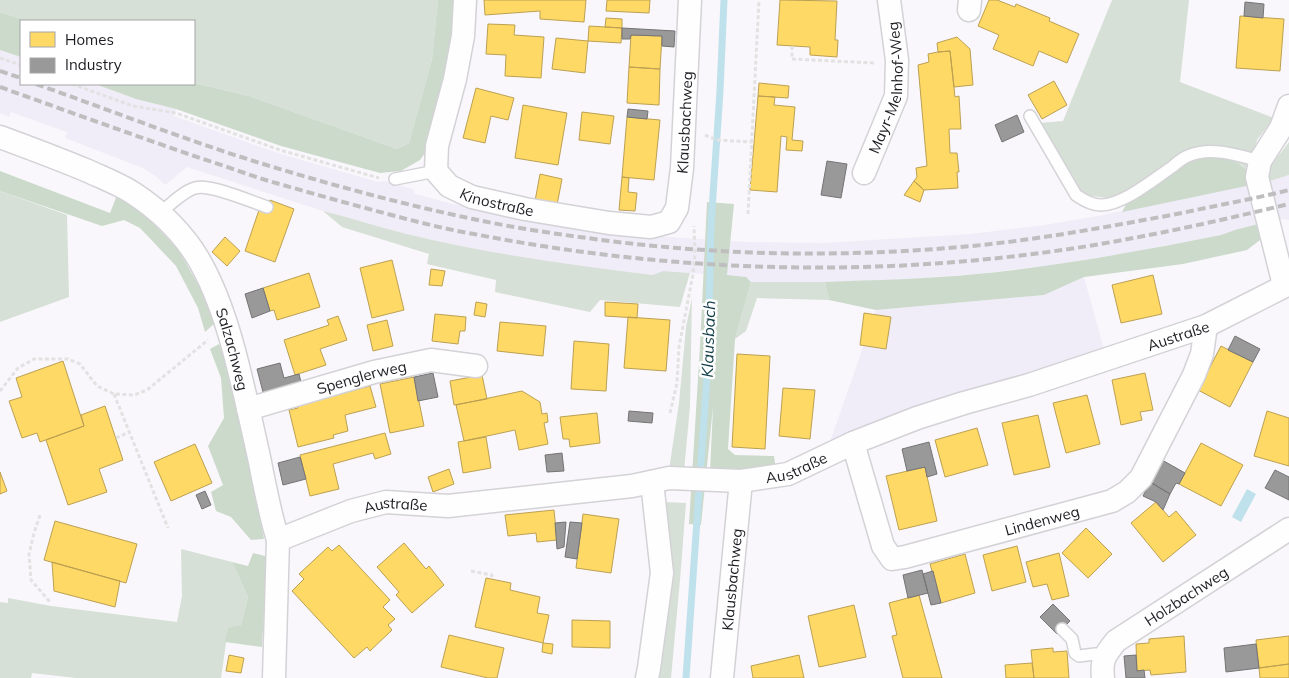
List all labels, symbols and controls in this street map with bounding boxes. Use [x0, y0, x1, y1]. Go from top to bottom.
legend [20, 20, 195, 85]
street label: Mayr-Melnhof-Weg [864, 21, 907, 156]
text: Homes [65, 30, 114, 49]
text: Industry [65, 55, 122, 74]
street label: Klausbachweg [672, 71, 696, 175]
street label: Kinostraße [457, 183, 535, 220]
water label: Klausbach [697, 300, 719, 378]
street label: Salzachweg [212, 305, 253, 392]
street label: Austraße [1145, 316, 1212, 354]
street label: Spenglerweg [314, 356, 408, 398]
street label: Austraße [764, 447, 830, 487]
street label: Austraße [361, 492, 428, 517]
street label: Lindenweg [1002, 501, 1081, 539]
street label: Klausbachweg [717, 528, 746, 631]
street label: Holzbachweg [1140, 562, 1231, 630]

